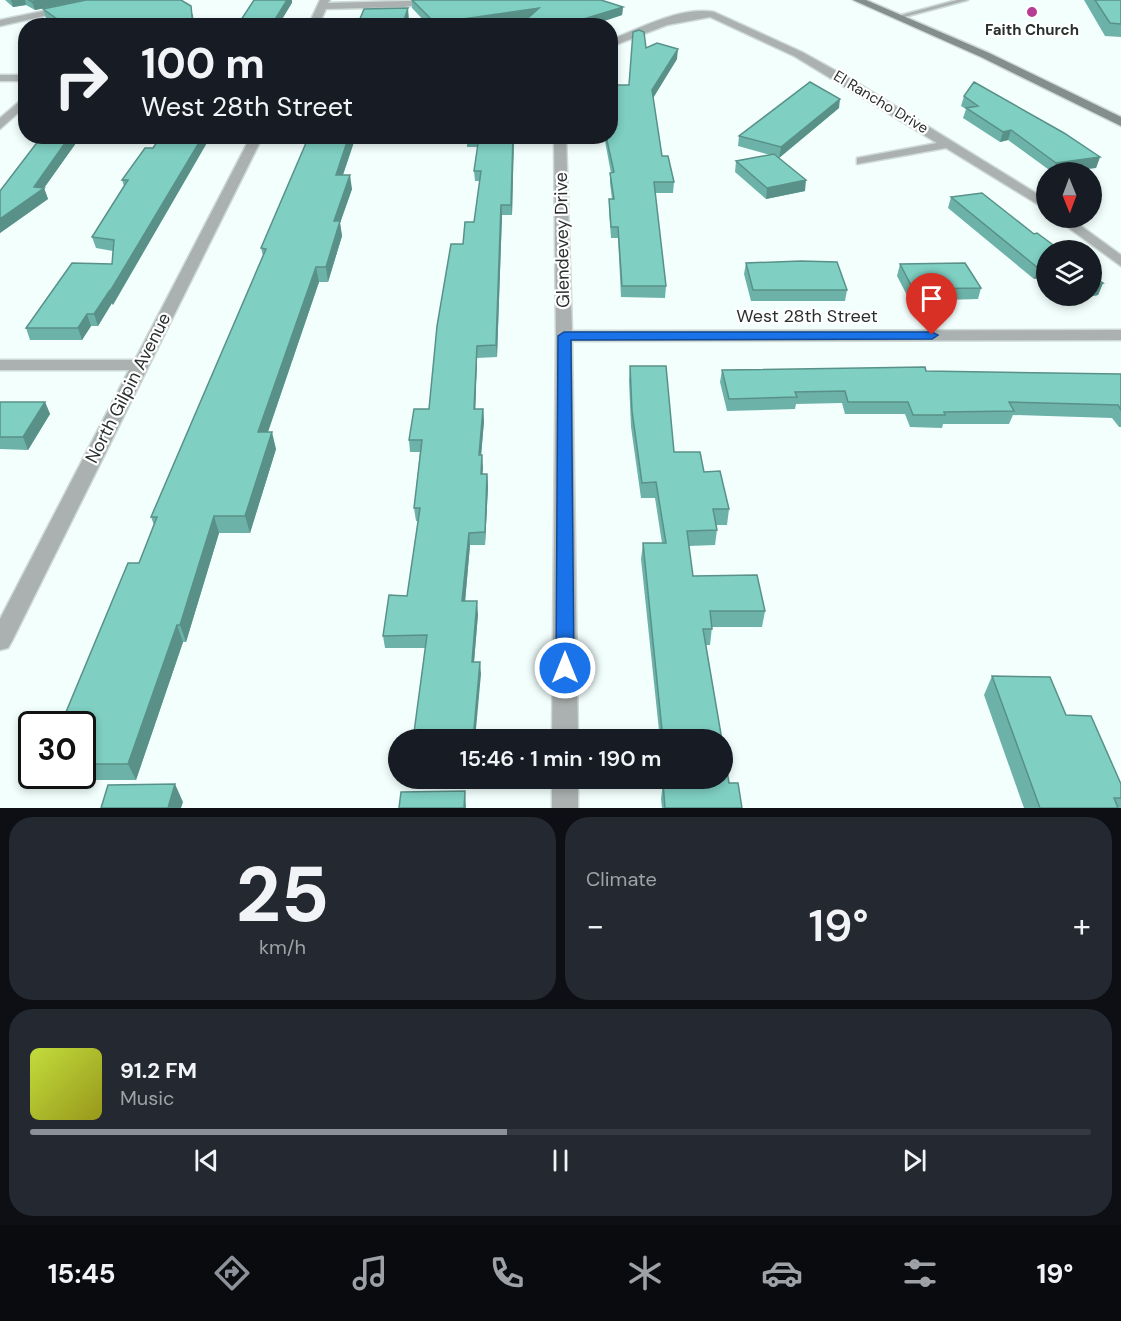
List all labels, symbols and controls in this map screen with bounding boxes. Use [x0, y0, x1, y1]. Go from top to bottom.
marker: Faith Church [1025, 5, 1039, 19]
place label: Faith Church [985, 20, 1079, 40]
text: 100 m [141, 36, 265, 91]
icon: right [42, 42, 120, 120]
street label: El Rancho Drive [830, 66, 932, 138]
text: West 28th Street [141, 89, 353, 124]
north arrow [1036, 162, 1102, 228]
map controls [1036, 162, 1102, 306]
street label: Glendevey Drive [549, 172, 575, 308]
button: layers [1036, 240, 1102, 306]
pin [906, 273, 957, 335]
icon: arrive [915, 282, 948, 315]
street label: West 28th Street [736, 304, 878, 328]
street label: North Gilpin Avenue [80, 309, 176, 467]
position arrow [533, 636, 597, 700]
speed limit sign: 30 [18, 711, 96, 789]
text: 15:46 · 1 min · 190 m [460, 744, 661, 773]
text: 25 [236, 844, 329, 945]
text: Climate [586, 866, 657, 892]
text: 19° [808, 896, 869, 955]
text: − [586, 904, 604, 947]
text: + [1073, 904, 1091, 947]
text: km/h [259, 934, 306, 960]
text: 91.2 FM [120, 1056, 197, 1085]
text: Music [120, 1085, 175, 1111]
icon: previous [190, 1144, 223, 1177]
icon: pause [544, 1144, 577, 1177]
icon: next [898, 1144, 931, 1177]
icon: directions [211, 1252, 253, 1294]
icon: music [349, 1252, 391, 1294]
icon: phone [486, 1252, 528, 1294]
icon: climate [624, 1252, 666, 1294]
icon: car [761, 1252, 803, 1294]
icon: filters [899, 1252, 941, 1294]
text: 15:45 [48, 1256, 116, 1291]
text: 19° [1036, 1256, 1073, 1291]

